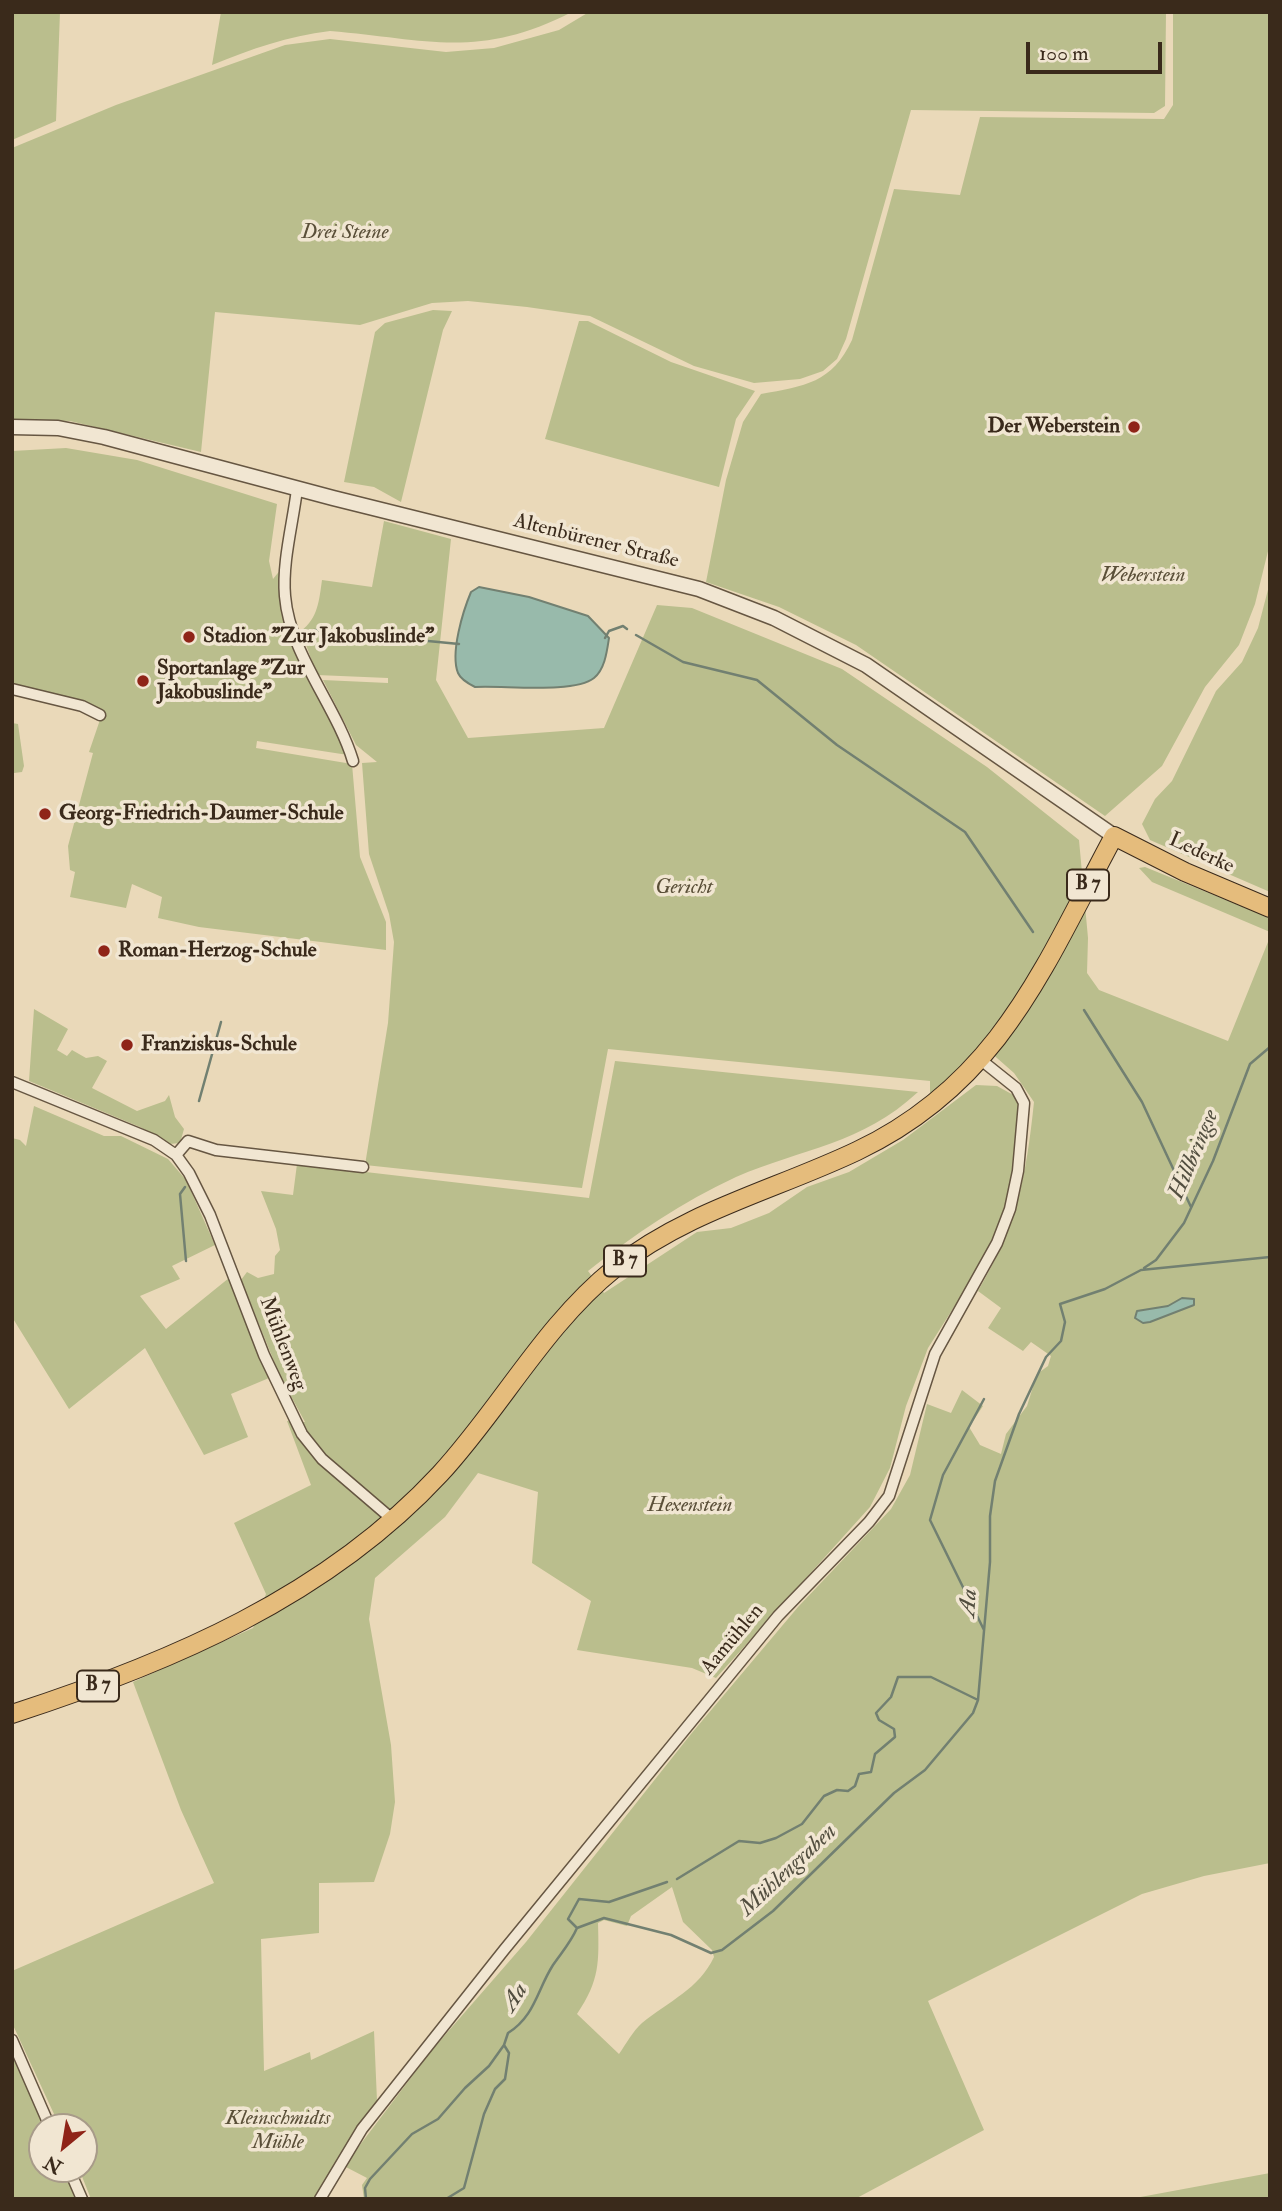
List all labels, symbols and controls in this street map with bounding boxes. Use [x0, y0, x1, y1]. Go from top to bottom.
scale bar [1030, 28, 1166, 72]
text: 100 m [1039, 40, 1089, 67]
park label: Drei Steine [302, 220, 388, 246]
place label: Der Weberstein [988, 414, 1120, 440]
marker: Der Weberstein [1126, 419, 1142, 435]
street label: Altenbürener Straße [511, 509, 681, 575]
park label: Weberstein [1101, 563, 1185, 589]
place label: Stadion "Zur Jakobuslinde" [203, 624, 434, 650]
marker: Stadion "Zur Jakobuslinde" [181, 629, 197, 645]
place label: Sportanlage "Zur Jakobuslinde" [157, 656, 305, 706]
marker: Sportanlage "Zur Jakobuslinde" [135, 673, 151, 689]
place label: Georg-Friedrich-Daumer-Schule [59, 801, 344, 827]
marker: Georg-Friedrich-Daumer-Schule [37, 806, 53, 822]
street label: Lederke [1164, 828, 1238, 880]
road number: B 7 [1067, 870, 1109, 900]
park label: Gericht [655, 875, 713, 901]
place label: Roman-Herzog-Schule [118, 938, 317, 964]
marker: Roman-Herzog-Schule [96, 943, 112, 959]
place label: Franziskus-Schule [141, 1032, 297, 1058]
marker: Franziskus-Schule [119, 1037, 135, 1053]
water label: Hillbringse [1164, 1106, 1226, 1204]
road number: B 7 [604, 1246, 646, 1276]
street label: Mühlenweg [253, 1294, 311, 1394]
park label: Hexenstein [648, 1493, 732, 1519]
water label: Aa [955, 1588, 985, 1618]
street label: Aamühlen [696, 1599, 770, 1681]
road number: B 7 [77, 1670, 119, 1702]
water label: Mühlengraben [735, 1819, 843, 1923]
water label: Aa [497, 1979, 535, 2017]
park label: Kleinschmidts Mühle [226, 2106, 330, 2156]
north arrow [28, 2113, 98, 2183]
text: N [40, 2150, 67, 2179]

